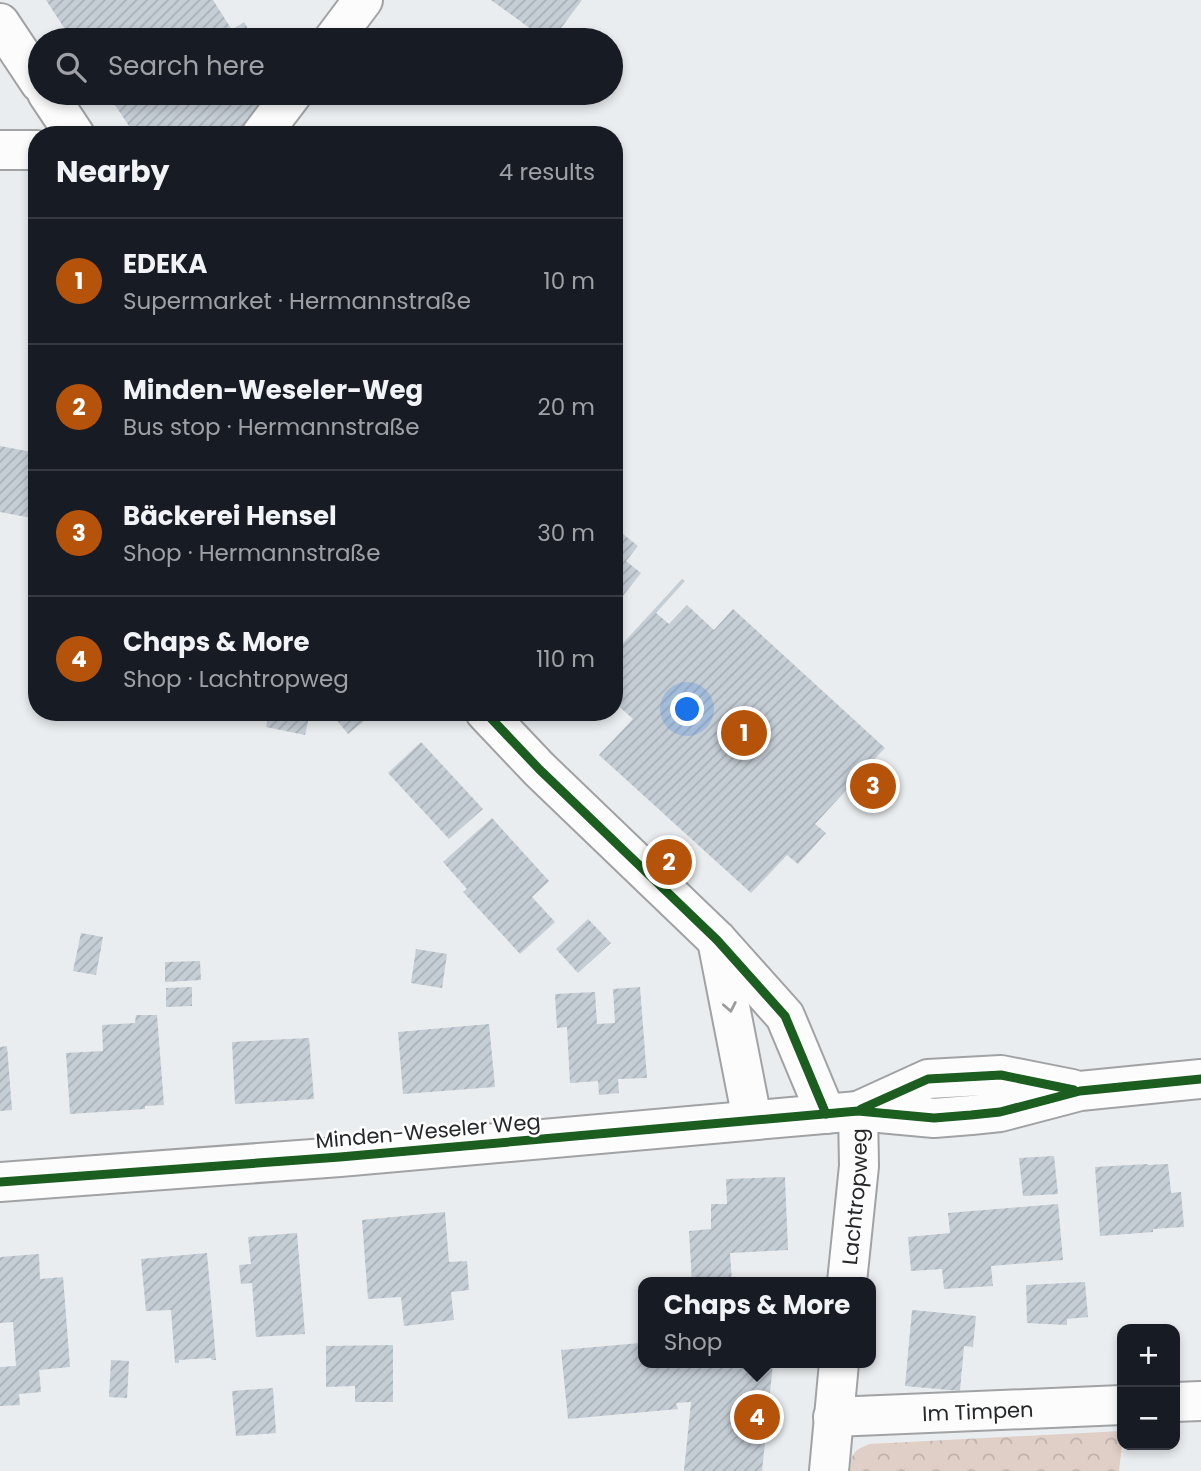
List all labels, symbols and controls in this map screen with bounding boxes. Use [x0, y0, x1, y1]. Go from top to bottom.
search box [28, 28, 623, 105]
icon: search [52, 48, 90, 86]
text: Search here [108, 48, 265, 84]
text: Nearby [56, 150, 170, 193]
text: 4 results [499, 156, 595, 188]
text: EDEKA [123, 246, 207, 282]
text: 1 [75, 265, 83, 297]
text: 10 m [543, 265, 595, 297]
text: Supermarket · Hermannstraße [123, 285, 471, 317]
text: Minden-Weseler-Weg [123, 372, 423, 408]
text: 2 [72, 391, 86, 423]
text: 20 m [537, 391, 595, 423]
text: Bus stop · Hermannstraße [123, 411, 420, 443]
text: Bäckerei Hensel [123, 498, 337, 534]
text: 3 [72, 517, 86, 549]
text: 30 m [537, 517, 595, 549]
text: Shop · Hermannstraße [123, 537, 381, 569]
text: Chaps & More [123, 624, 310, 660]
text: 4 [71, 643, 87, 675]
text: 110 m [536, 643, 595, 675]
text: Shop · Lachtropweg [123, 663, 349, 695]
your location [670, 692, 704, 726]
pin: 1 [721, 707, 767, 759]
pin: 3 [850, 760, 896, 812]
pin: 2 [646, 836, 692, 888]
one-way arrow [722, 1001, 737, 1013]
street label: Minden-Weseler Weg [314, 1107, 542, 1155]
street label: Lachtropweg [834, 1128, 874, 1266]
popup [638, 1277, 876, 1368]
text: Chaps & More [664, 1287, 850, 1323]
map controls [1117, 1324, 1180, 1450]
button: + [1117, 1324, 1180, 1387]
text: Shop [664, 1326, 722, 1358]
button: − [1117, 1387, 1180, 1450]
pin: 4 [734, 1391, 780, 1443]
street label: Im Timpen [922, 1394, 1034, 1428]

